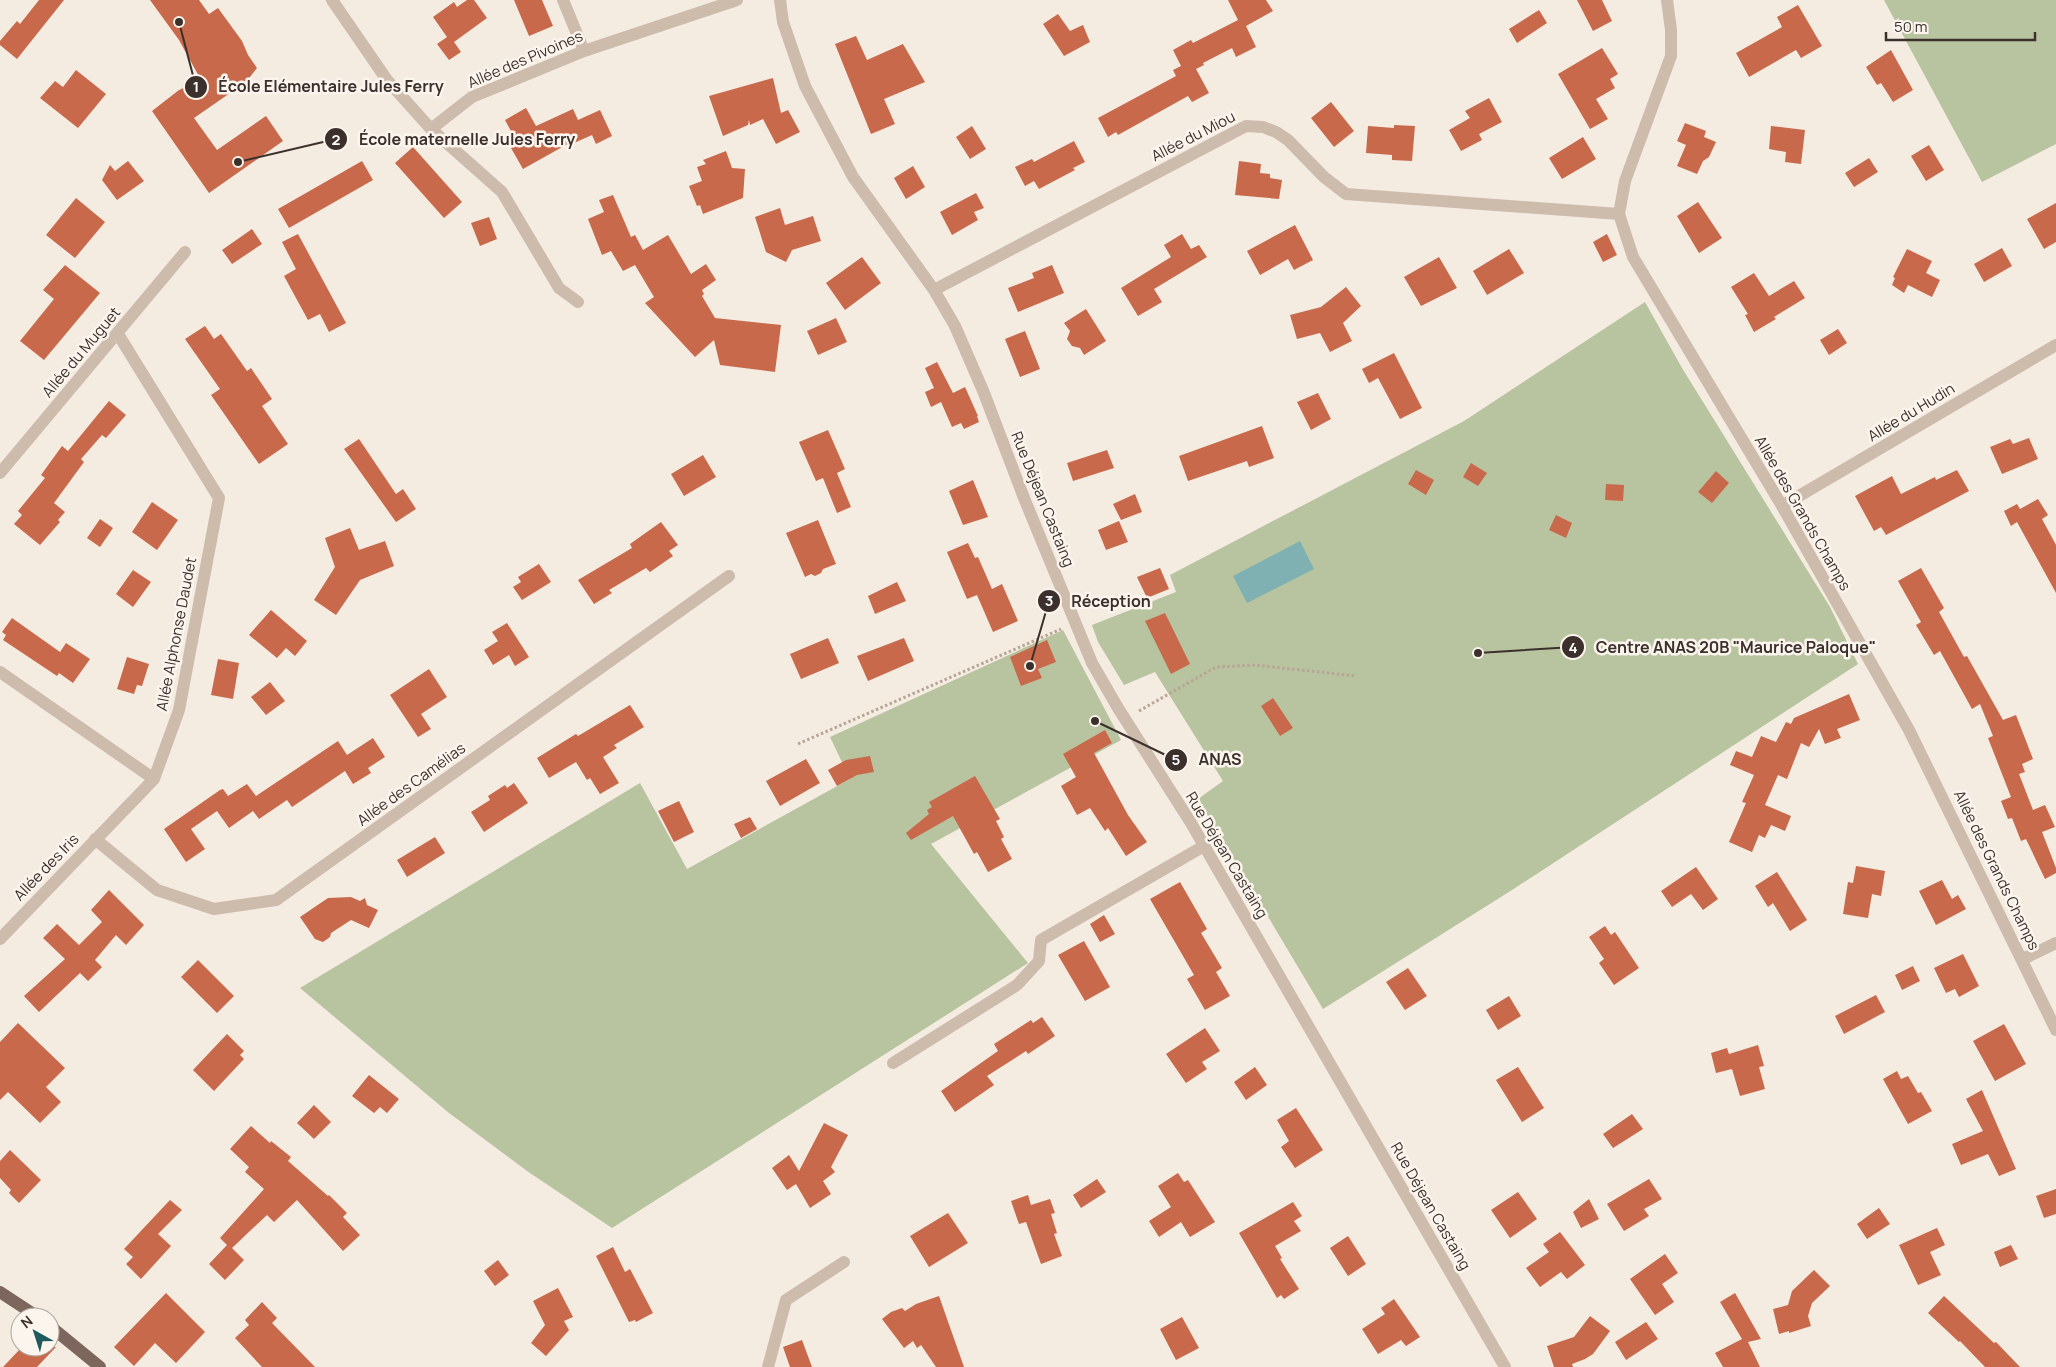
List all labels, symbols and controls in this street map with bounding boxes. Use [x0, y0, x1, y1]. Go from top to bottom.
scale bar [1886, 10, 2035, 42]
text: 50 m [1894, 16, 1928, 37]
street label: Allée des Pivoines [464, 25, 586, 93]
callout: École Elémentaire Jules Ferry [183, 71, 454, 102]
text: École Elémentaire Jules Ferry [218, 75, 444, 97]
text: 1 [193, 76, 199, 97]
street label: Allée du Miou [1147, 106, 1239, 166]
callout: École maternelle Jules Ferry [324, 124, 585, 155]
text: École maternelle Jules Ferry [359, 128, 575, 150]
text: 2 [332, 129, 341, 150]
street label: Allée du Muguet [37, 302, 125, 402]
street label: Allée du Hudin [1863, 378, 1959, 446]
street label: Rue Déjean Castaing [1006, 428, 1080, 570]
street label: Allée des Grands Champs [1750, 432, 1856, 594]
street label: Allée Alphonse Daudet [151, 555, 201, 713]
callout: Réception [1036, 586, 1161, 617]
text: 3 [1045, 590, 1053, 611]
text: Réception [1071, 590, 1151, 612]
callout: Centre ANAS 20B "Maurice Paloque" [1561, 632, 1886, 663]
text: Centre ANAS 20B "Maurice Paloque" [1596, 636, 1876, 658]
text: 4 [1568, 637, 1578, 658]
street label: Allée des Camélias [353, 737, 470, 831]
callout: ANAS [1163, 744, 1251, 775]
text: ANAS [1198, 748, 1242, 770]
text: 5 [1172, 749, 1181, 770]
street label: Allée des Grands Champs [1949, 786, 2045, 954]
street label: Rue Déjean Castaing [1181, 788, 1273, 922]
street label: Allée des Iris [9, 829, 83, 905]
street label: Rue Déjean Castaing [1386, 1138, 1476, 1274]
north arrow [10, 1307, 60, 1357]
text: N [17, 1311, 36, 1332]

